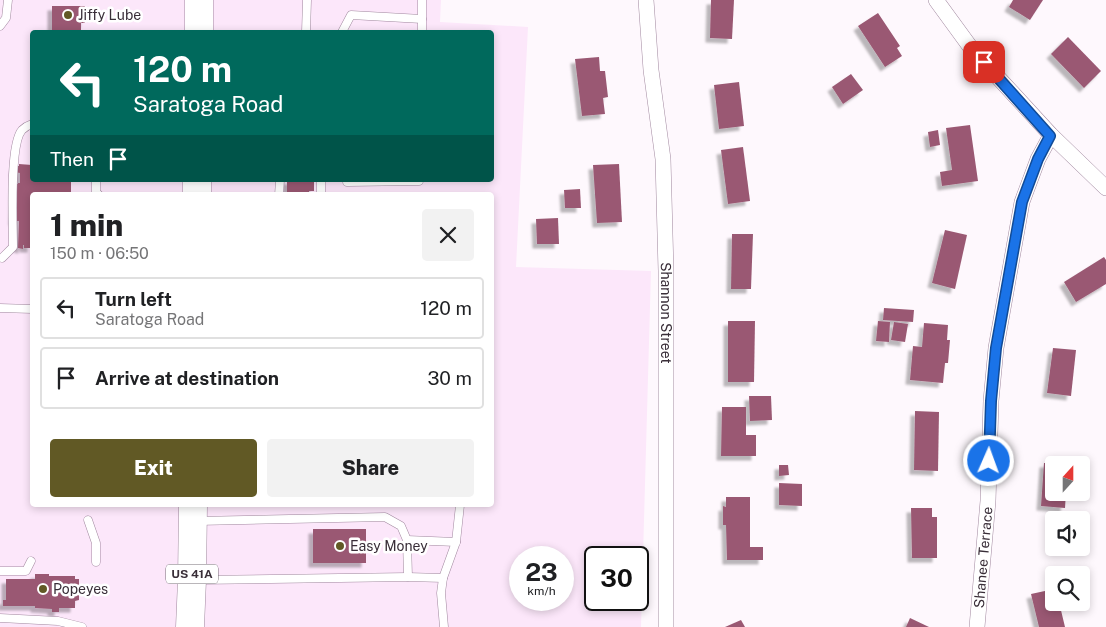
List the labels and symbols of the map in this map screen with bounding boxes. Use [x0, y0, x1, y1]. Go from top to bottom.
place label: Jiffy Lube [78, 7, 141, 23]
marker: Jiffy Lube [62, 9, 74, 21]
pin [963, 41, 1005, 83]
street label: Shannon Street [658, 262, 674, 364]
position arrow [962, 434, 1014, 486]
north arrow [1045, 456, 1090, 501]
street label: Shanee Terrace [971, 506, 995, 609]
place label: Easy Money [350, 538, 428, 554]
marker: Easy Money [334, 540, 346, 552]
speed limit sign: 30 [584, 546, 649, 611]
road number: US 41A [166, 564, 218, 584]
place label: Popeyes [53, 581, 108, 597]
marker: Popeyes [37, 583, 49, 595]

